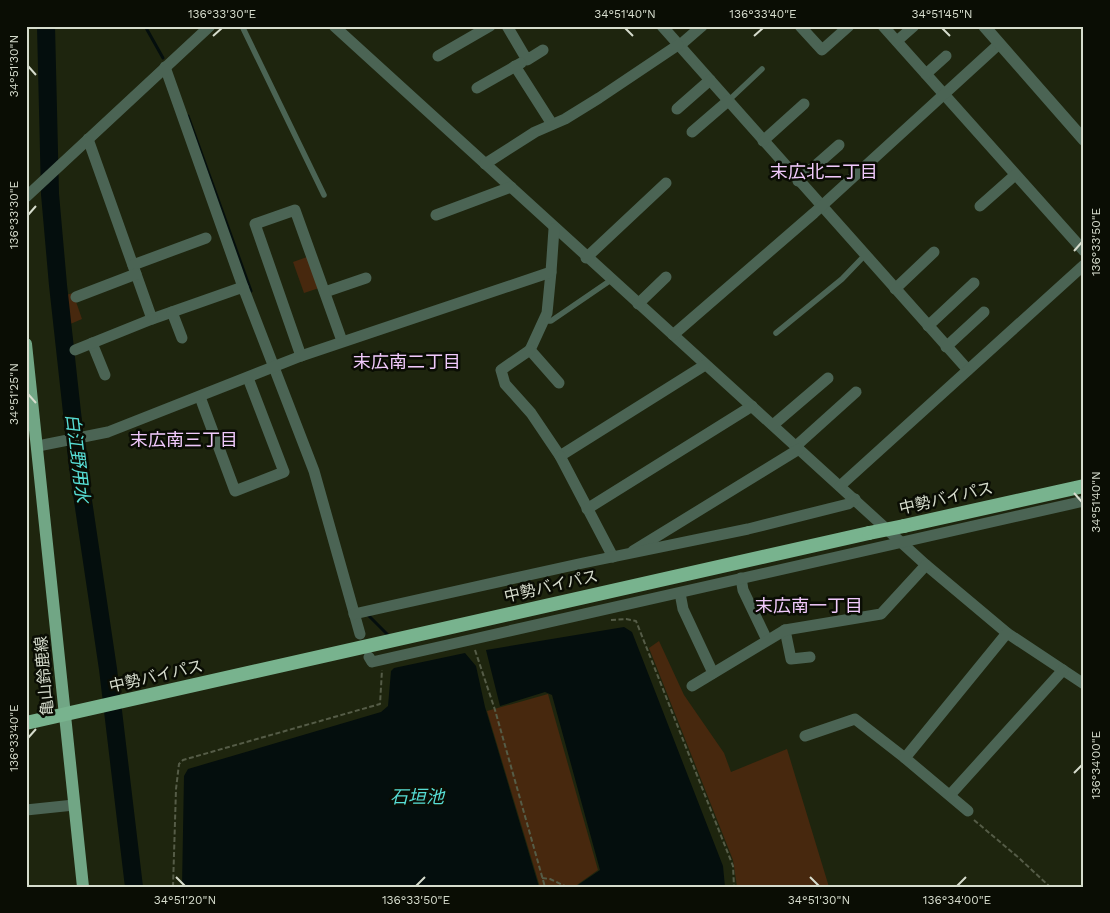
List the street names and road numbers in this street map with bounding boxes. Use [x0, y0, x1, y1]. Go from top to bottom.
street label: 中勢バイパス [897, 478, 995, 518]
street label: 中勢バイパス [502, 566, 600, 606]
street label: 亀山鈴鹿線 [31, 635, 57, 717]
street label: 中勢バイパス [107, 656, 205, 696]

